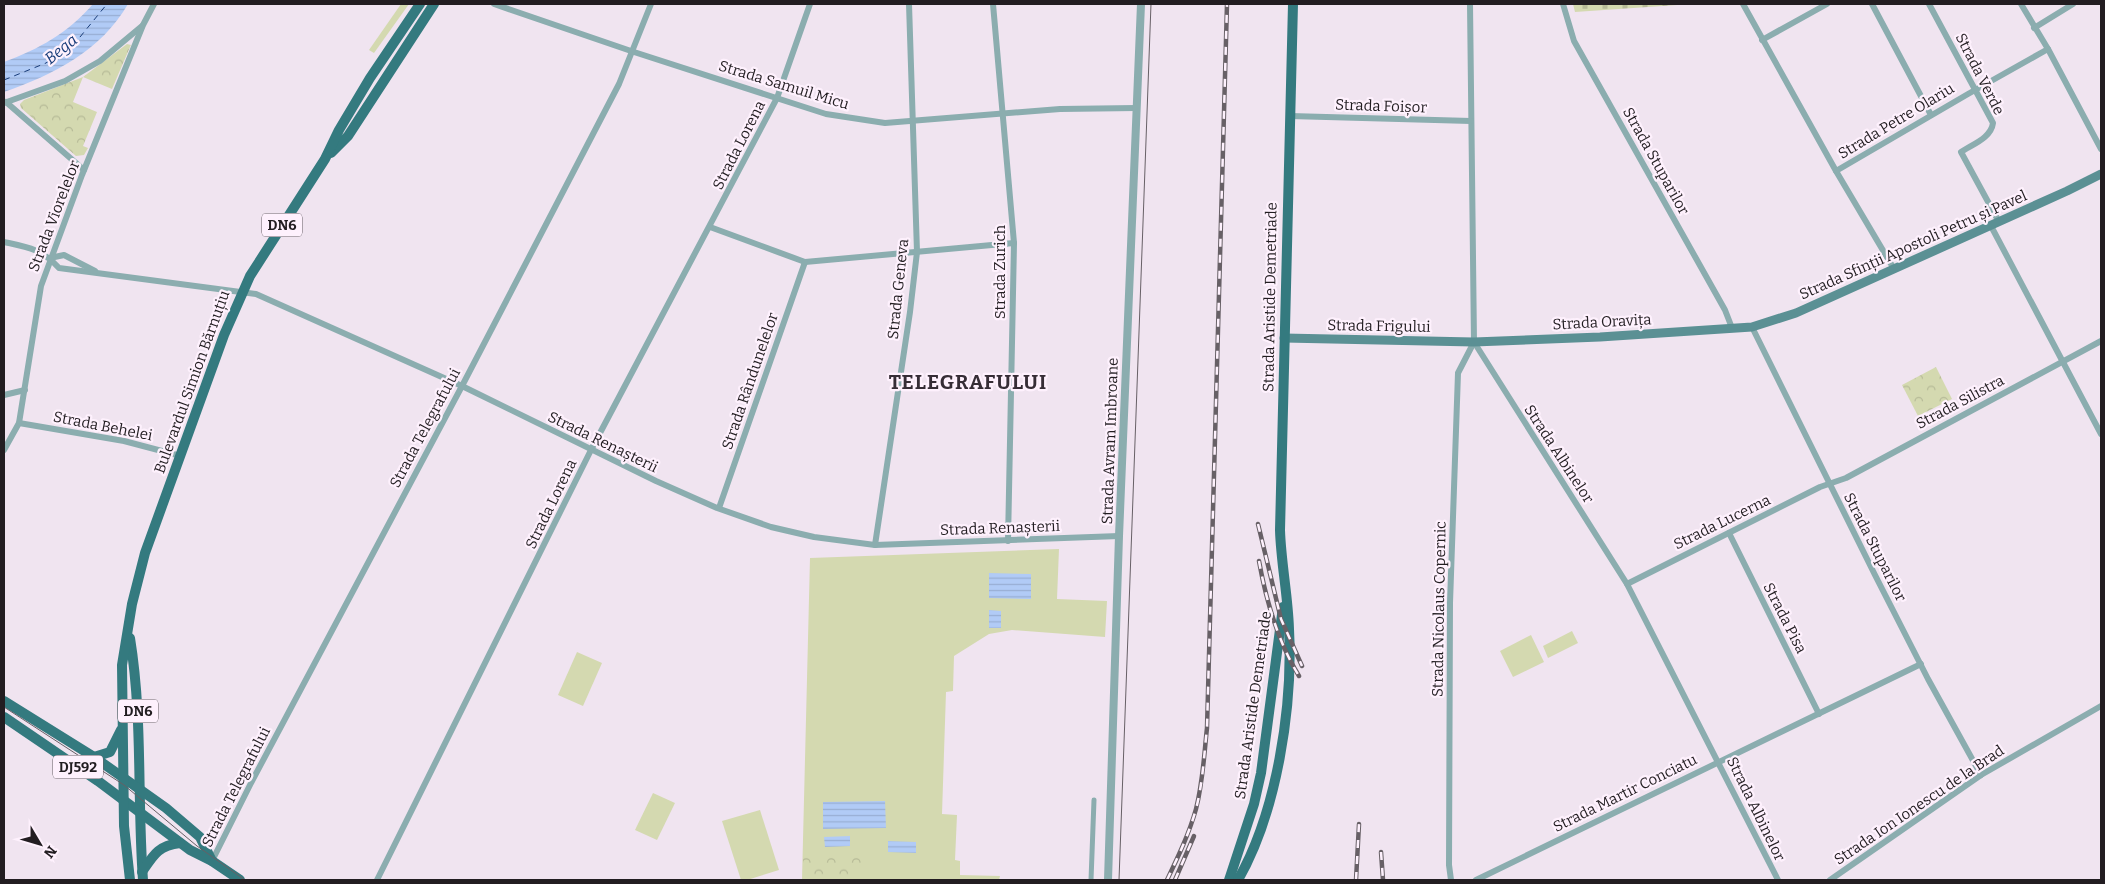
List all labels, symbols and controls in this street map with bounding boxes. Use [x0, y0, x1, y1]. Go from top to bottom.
water label: Bega [41, 30, 81, 68]
street label: Strada Verde [1952, 30, 2008, 118]
street label: Strada Samuil Micu [717, 57, 851, 113]
street label: Strada Petre Olariu [1835, 79, 1957, 163]
street label: Strada Foișor [1335, 95, 1428, 118]
street label: Strada Lorena [709, 98, 769, 192]
street label: Strada Stuparilor [1619, 104, 1693, 218]
street label: Strada Viorelelor [24, 157, 84, 274]
street label: Strada Sfinții Apostoli Petru și Pavel [1797, 187, 2030, 304]
street label: Strada Aristide Demetriade [1259, 202, 1281, 392]
road number: DN6 [262, 214, 302, 236]
street label: Strada Zurich [991, 224, 1009, 319]
street label: Strada Geneva [884, 238, 912, 340]
street label: Bulevardul Simion Bărnuțiu [150, 288, 234, 476]
street label: Strada Rândunelelor [718, 310, 782, 452]
street label: Strada Oravița [1552, 310, 1652, 335]
street label: Strada Frigului [1327, 316, 1431, 336]
street label: Strada Avram Imbroane [1098, 357, 1122, 525]
street label: Strada Telegrafului [386, 365, 464, 491]
district label: TELEGRAFULUI [889, 370, 1047, 394]
street label: Strada Silistra [1913, 371, 2007, 433]
street label: Strada Albinelor [1520, 401, 1598, 507]
street label: Strada Behelei [52, 408, 155, 445]
street label: Strada Renașterii [545, 408, 661, 478]
street label: Strada Lorena [522, 456, 580, 552]
street label: Strada Stuparilor [1840, 490, 1910, 605]
street label: Strada Lucerna [1671, 491, 1773, 553]
street label: Strada Renașterii [940, 517, 1061, 540]
street label: Strada Nicolaus Copernic [1428, 521, 1450, 697]
street label: Strada Pisa [1759, 580, 1811, 656]
street label: Strada Aristide Demetriade [1231, 610, 1275, 800]
road number: DN6 [118, 699, 158, 722]
street label: Strada Telegrafului [198, 723, 274, 850]
street label: Strada Ion Ionescu de la Brad [1831, 741, 2007, 869]
street label: Strada Martir Conciatu [1550, 750, 1700, 836]
street label: Strada Albinelor [1723, 754, 1789, 864]
road number: DJ592 [53, 756, 103, 779]
north arrow [15, 819, 65, 869]
text: N [40, 842, 60, 861]

